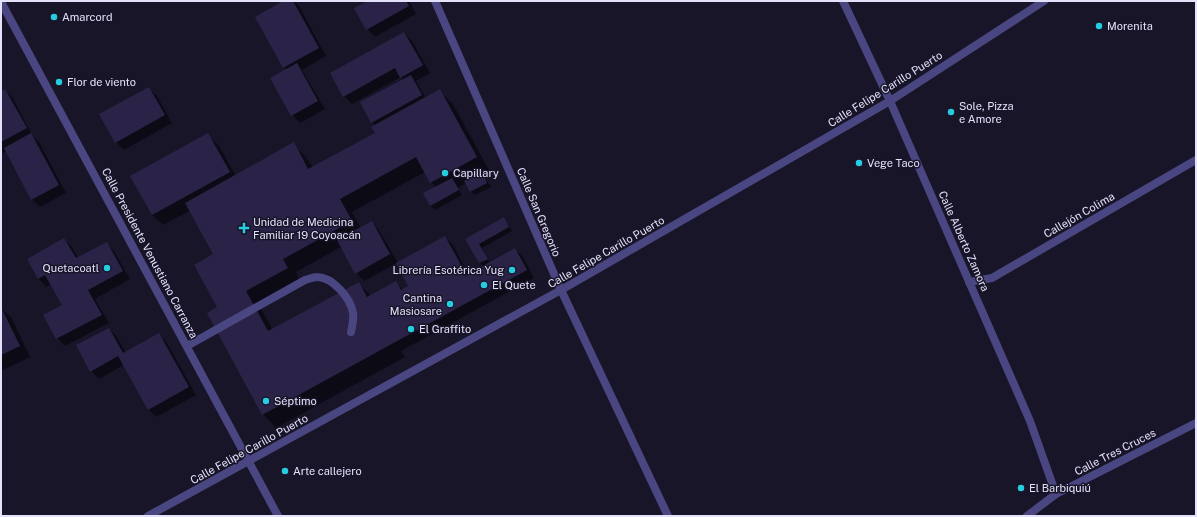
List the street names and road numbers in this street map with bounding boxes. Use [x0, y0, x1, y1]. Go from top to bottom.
street label: Calle Felipe Carillo Puerto [826, 49, 944, 129]
street label: Calle Presidente Venustiano Carranza [100, 166, 200, 340]
street label: Calle San Gregorio [515, 166, 563, 258]
street label: Calle Alberto Zamora [936, 189, 992, 293]
street label: Callejón Colima [1042, 190, 1116, 240]
street label: Calle Felipe Carillo Puerto [546, 214, 666, 290]
street label: Calle Felipe Carillo Puerto [188, 412, 310, 486]
street label: Calle Tres Cruces [1072, 426, 1158, 478]

